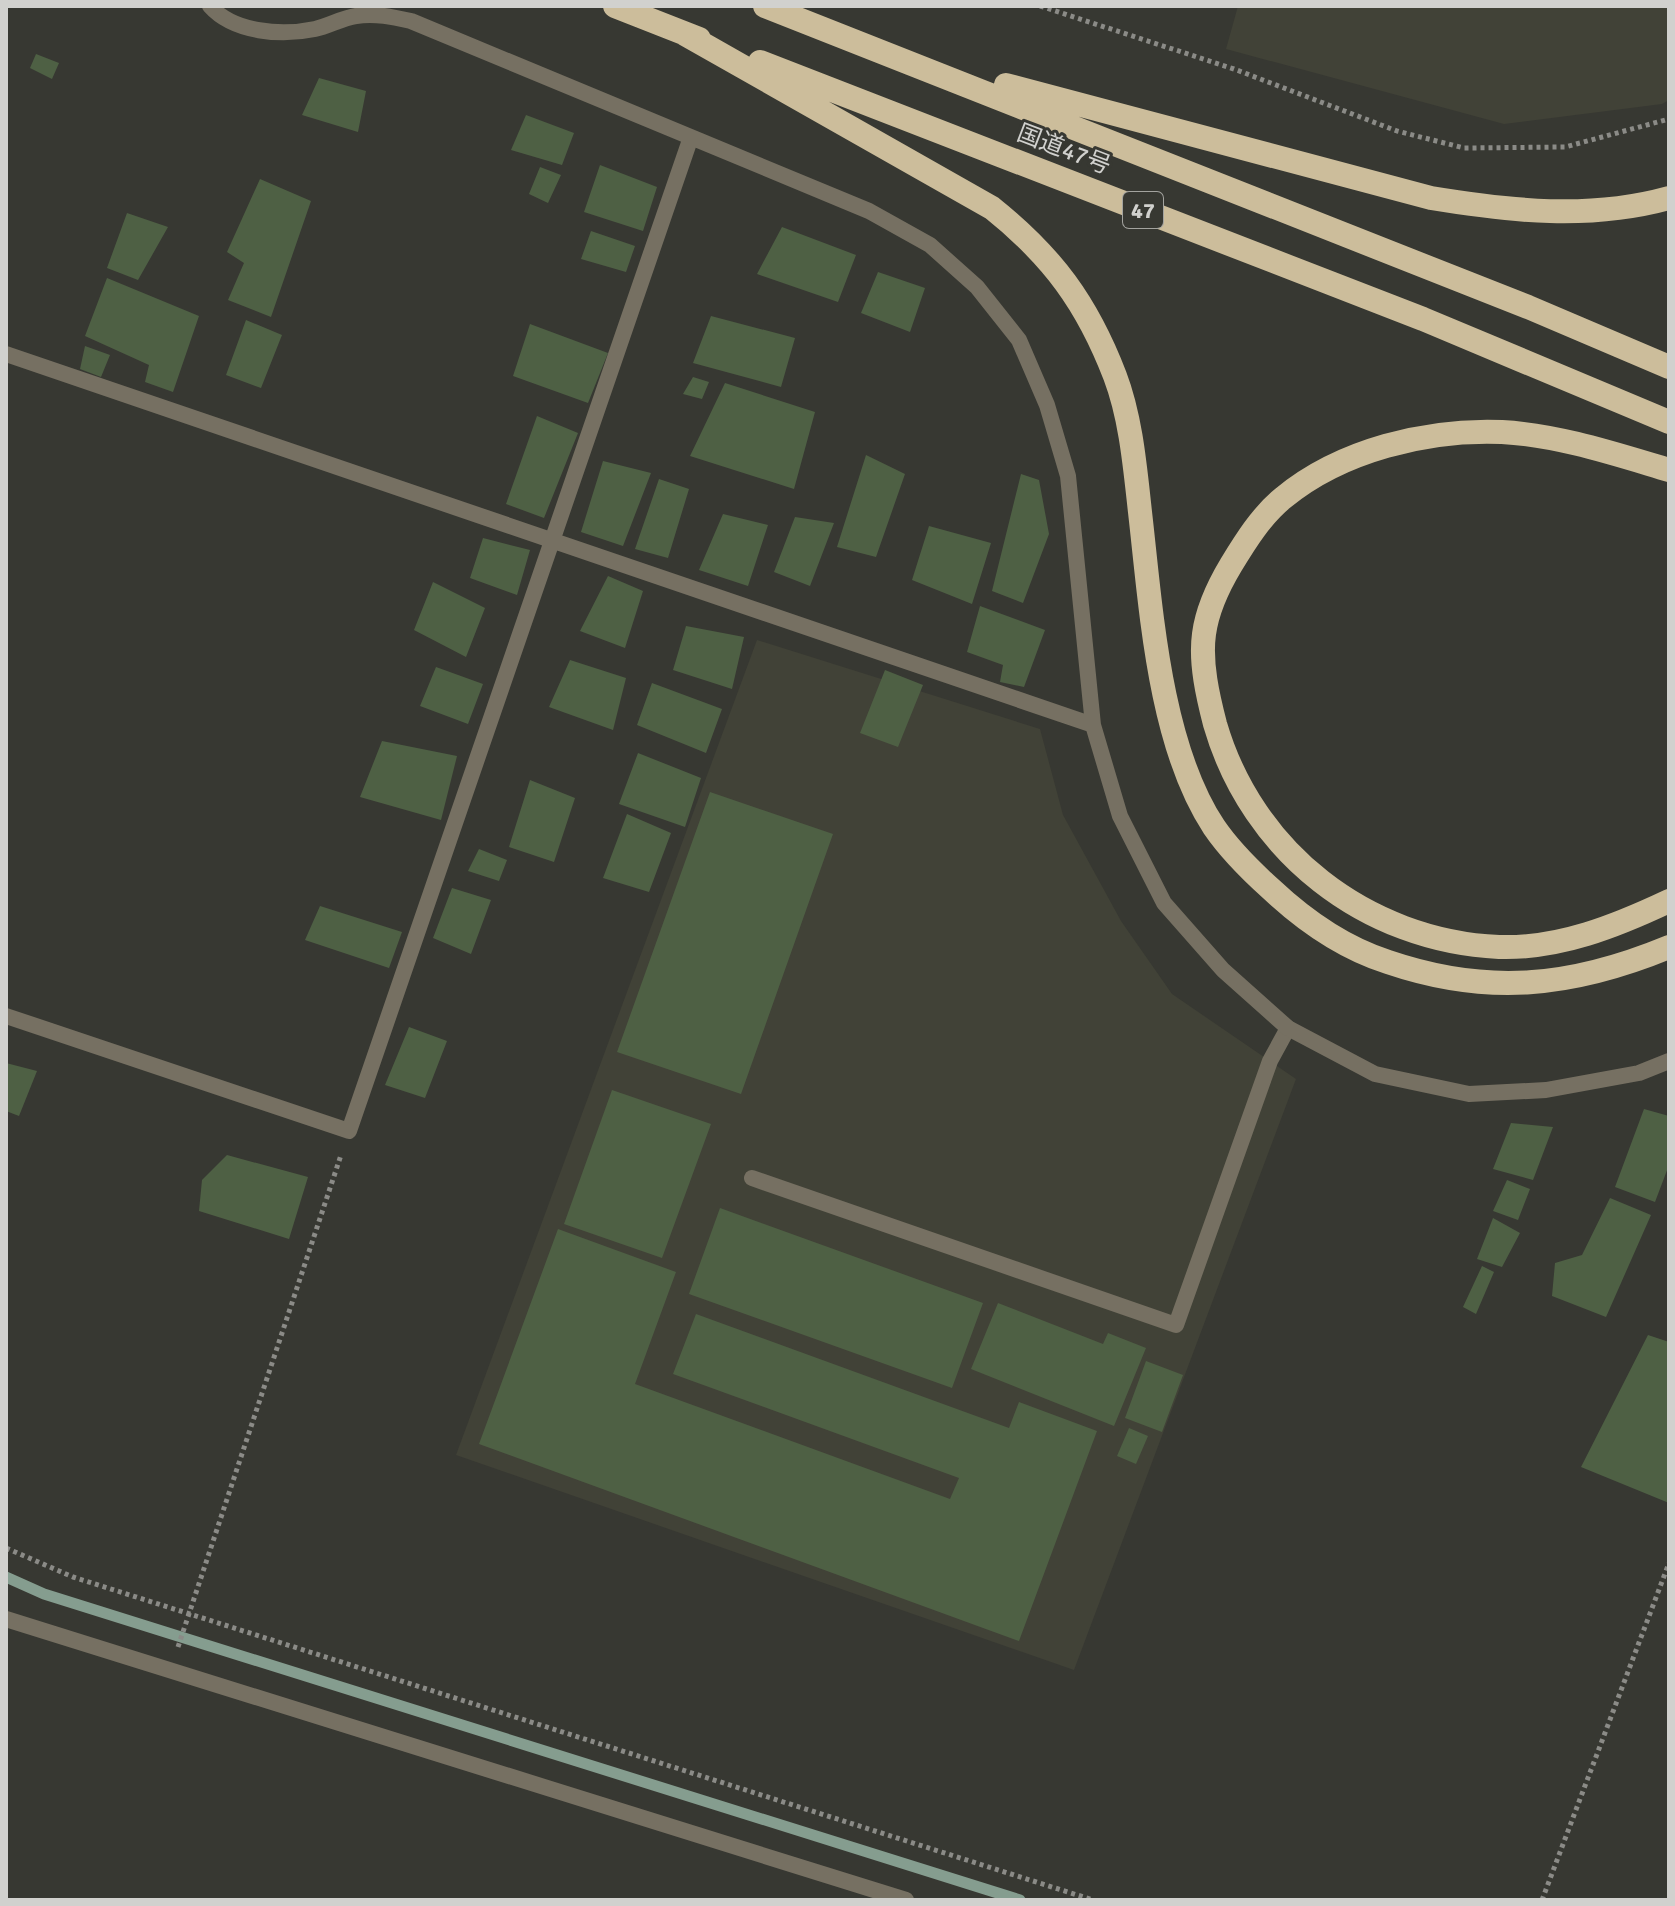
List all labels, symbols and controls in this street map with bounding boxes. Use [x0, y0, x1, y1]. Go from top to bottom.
street label: 国道47号 [1013, 117, 1115, 181]
road number: 47 [1123, 192, 1163, 228]

